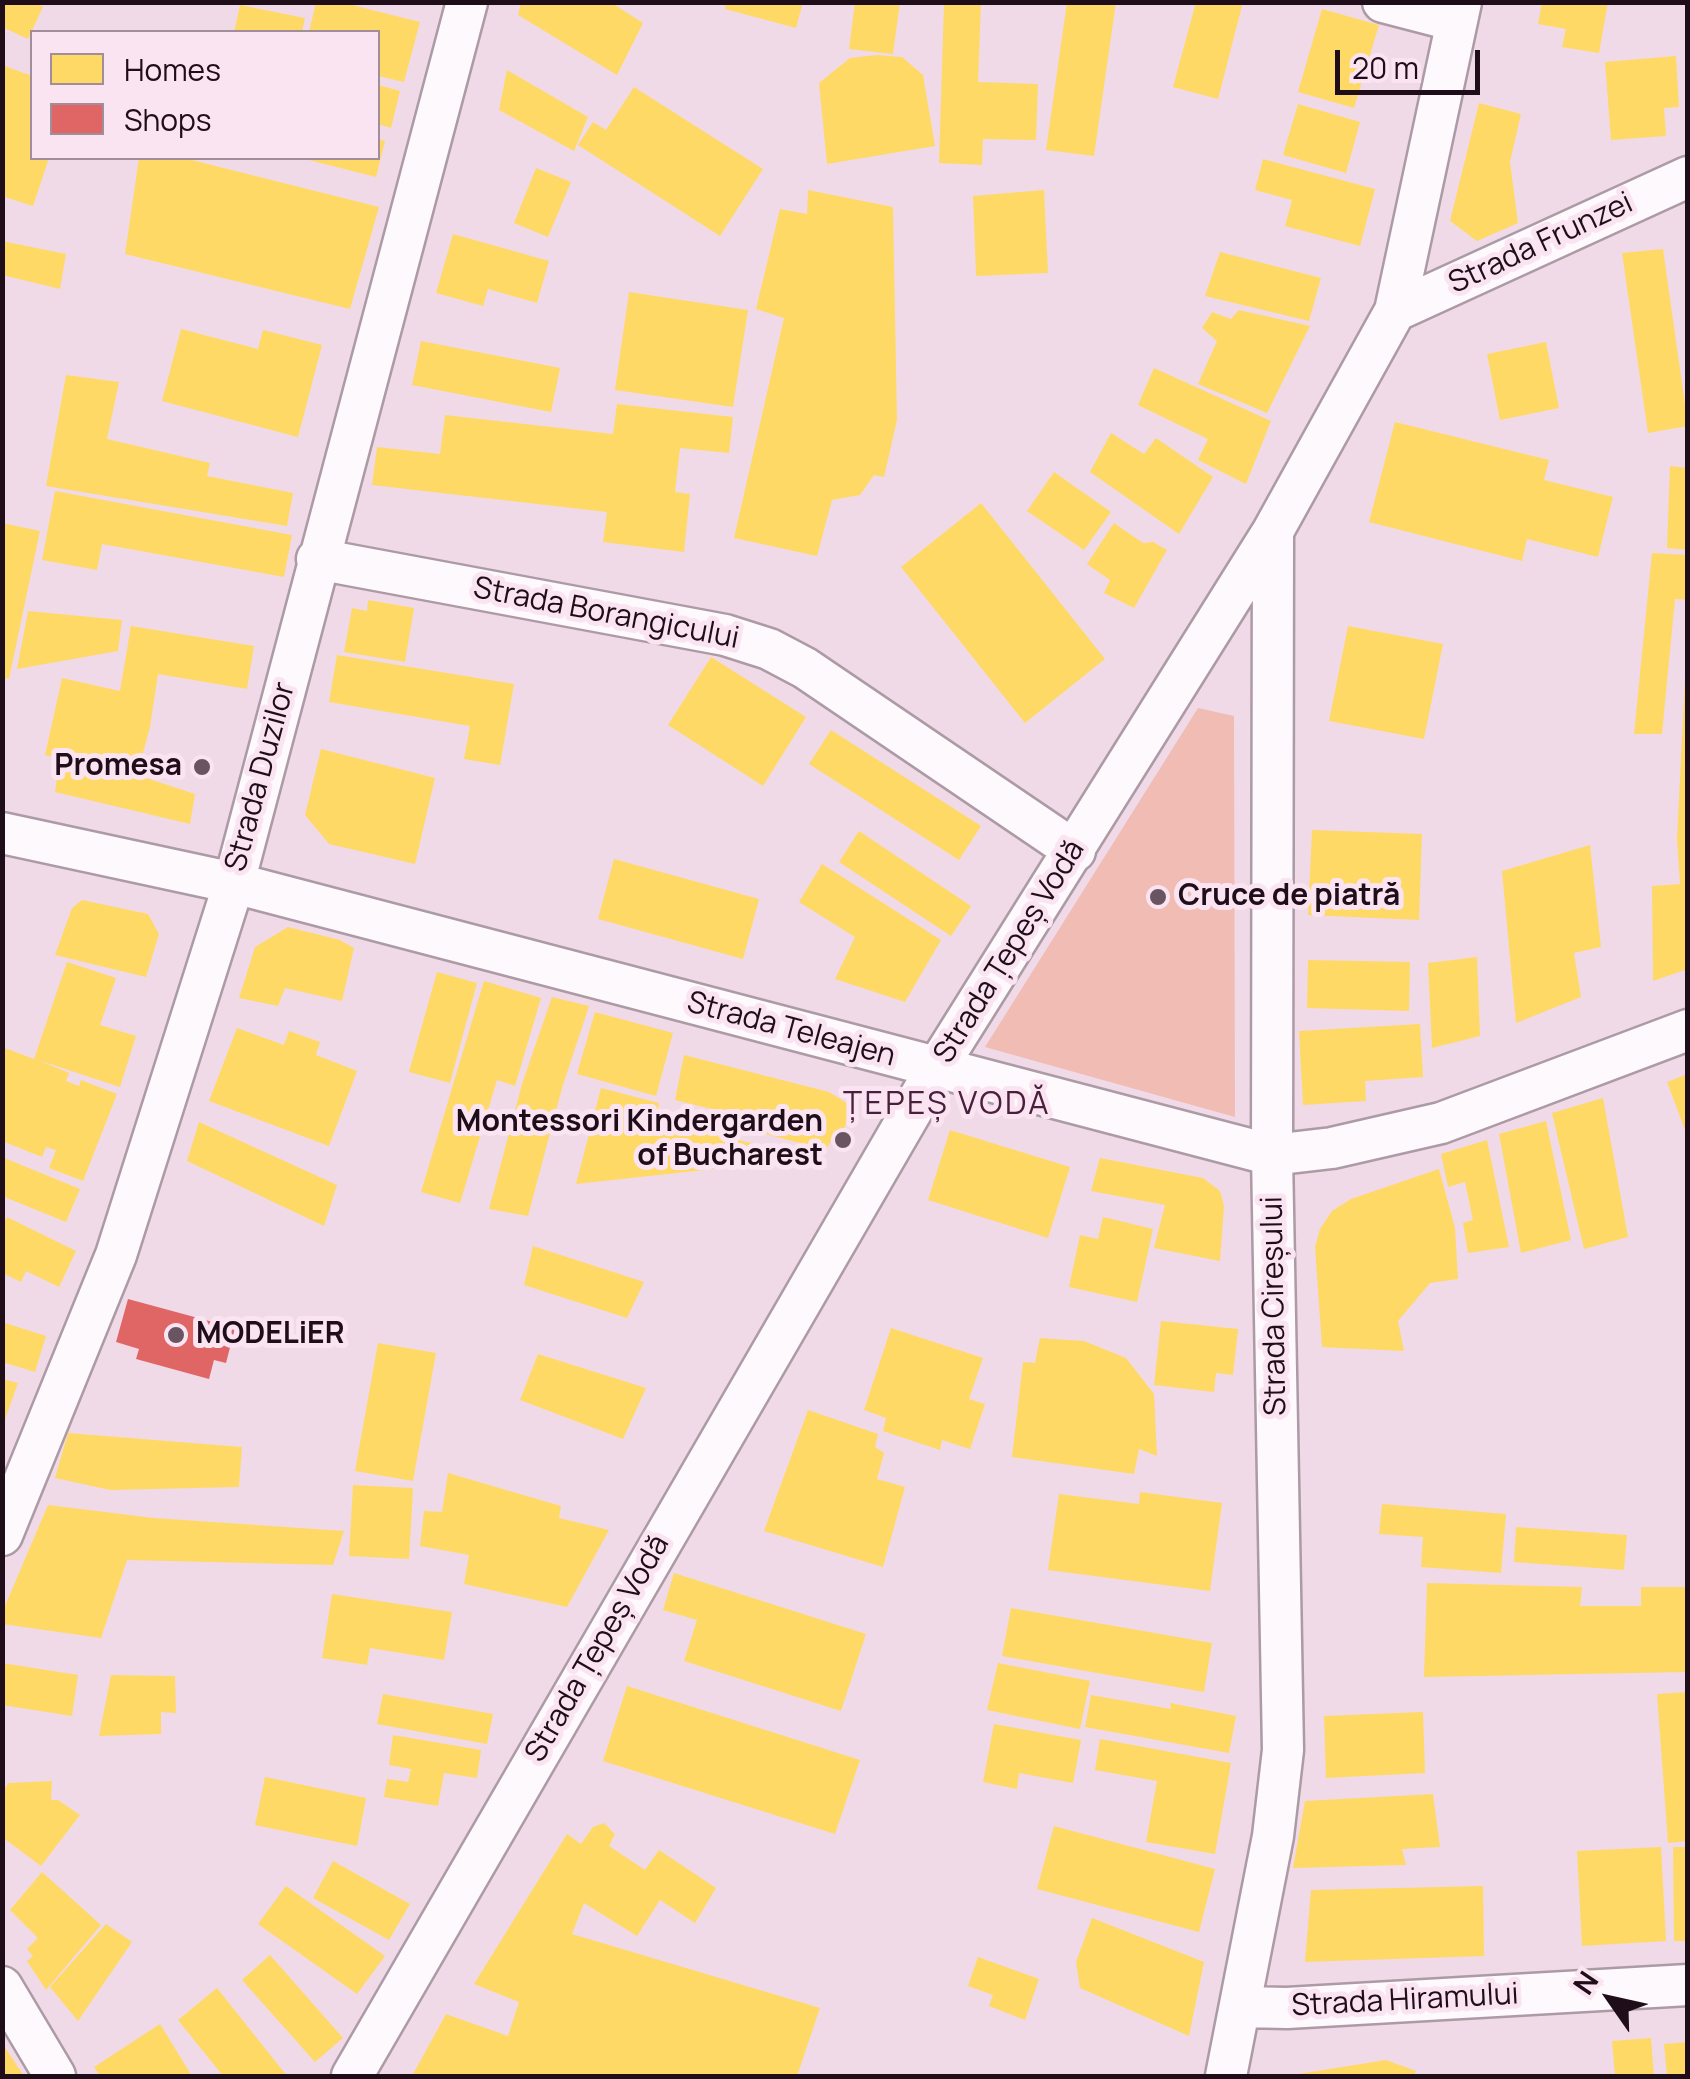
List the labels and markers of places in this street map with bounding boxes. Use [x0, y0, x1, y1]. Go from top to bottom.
place label: Promesa [54, 749, 182, 785]
marker: Promesa [191, 756, 213, 778]
place label: Cruce de piatră [1178, 879, 1400, 915]
marker: Cruce de piatră [1147, 886, 1169, 908]
place label: Montessori Kindergarden of Bucharest [456, 1105, 823, 1176]
marker: Montessori Kindergarden of Bucharest [832, 1129, 854, 1151]
place label: MODELiER [196, 1317, 344, 1353]
marker: MODELiER [165, 1324, 187, 1346]

